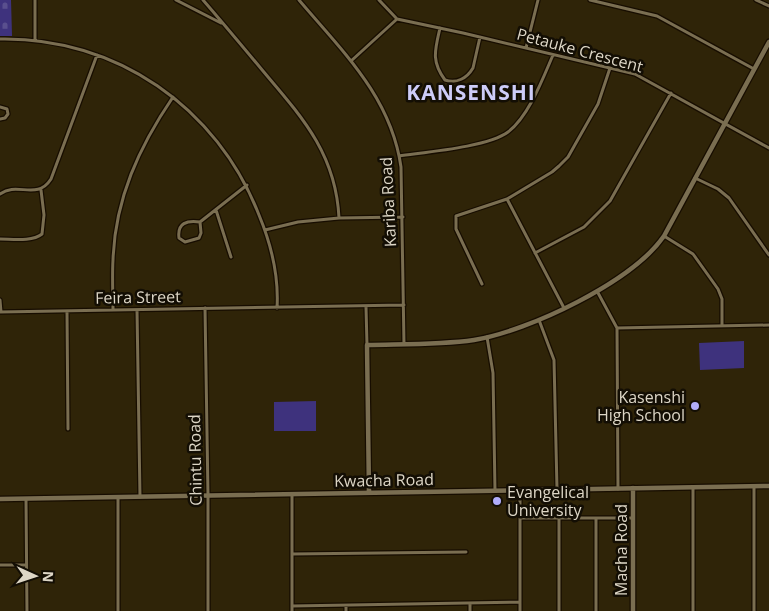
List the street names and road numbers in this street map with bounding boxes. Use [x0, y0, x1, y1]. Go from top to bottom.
street label: Petauke Crescent [514, 23, 646, 78]
street label: Kariba Road [375, 156, 401, 248]
street label: Feira Street [95, 285, 181, 309]
street label: Chintu Road [183, 414, 207, 506]
street label: Kwacha Road [334, 468, 434, 492]
street label: Macha Road [610, 504, 632, 596]

